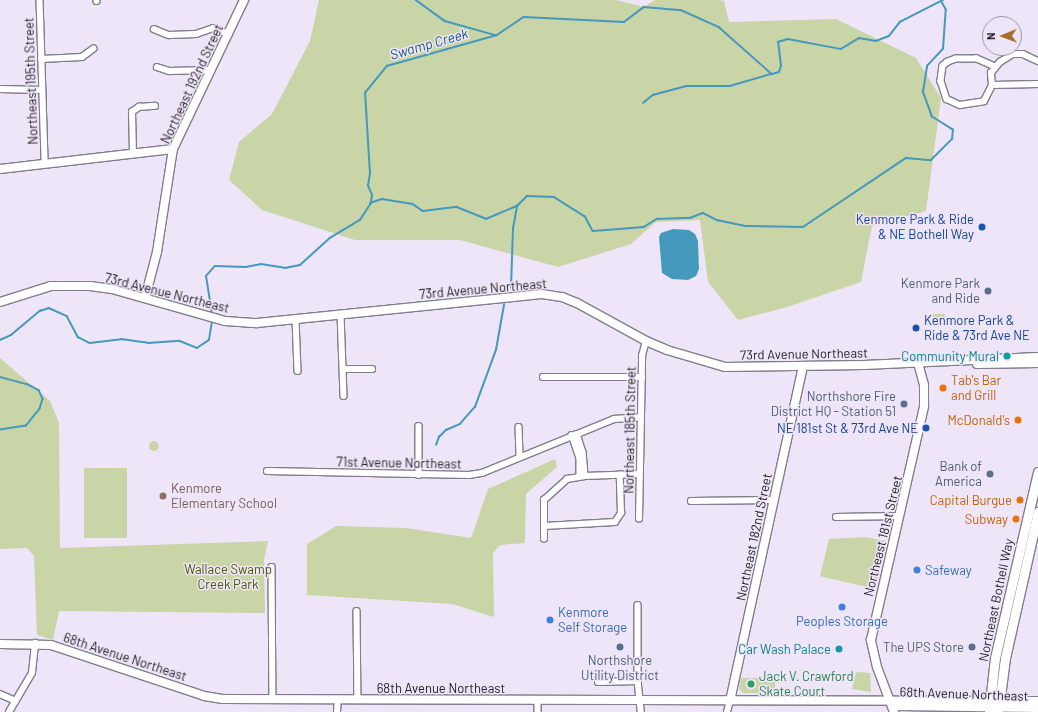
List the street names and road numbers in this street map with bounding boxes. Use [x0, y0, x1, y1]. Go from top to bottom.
street label: Northeast 195th Street [21, 17, 41, 145]
street label: Northeast 192nd Street [157, 22, 227, 146]
street label: 73rd Avenue Northeast [103, 270, 231, 316]
street label: 73rd Avenue Northeast [419, 276, 547, 302]
street label: 73rd Avenue Northeast [740, 345, 868, 363]
street label: Northeast 185th Street [621, 366, 639, 494]
street label: 71st Avenue Northeast [336, 454, 462, 472]
street label: Northeast 182nd Street [733, 472, 775, 602]
street label: Northeast 181st Street [860, 474, 906, 598]
street label: Northeast Bothell Way [975, 537, 1017, 663]
street label: 68th Avenue Northeast [61, 630, 189, 684]
street label: 68th Avenue Northeast [377, 680, 505, 696]
street label: 68th Avenue Northeast [899, 684, 1029, 704]

